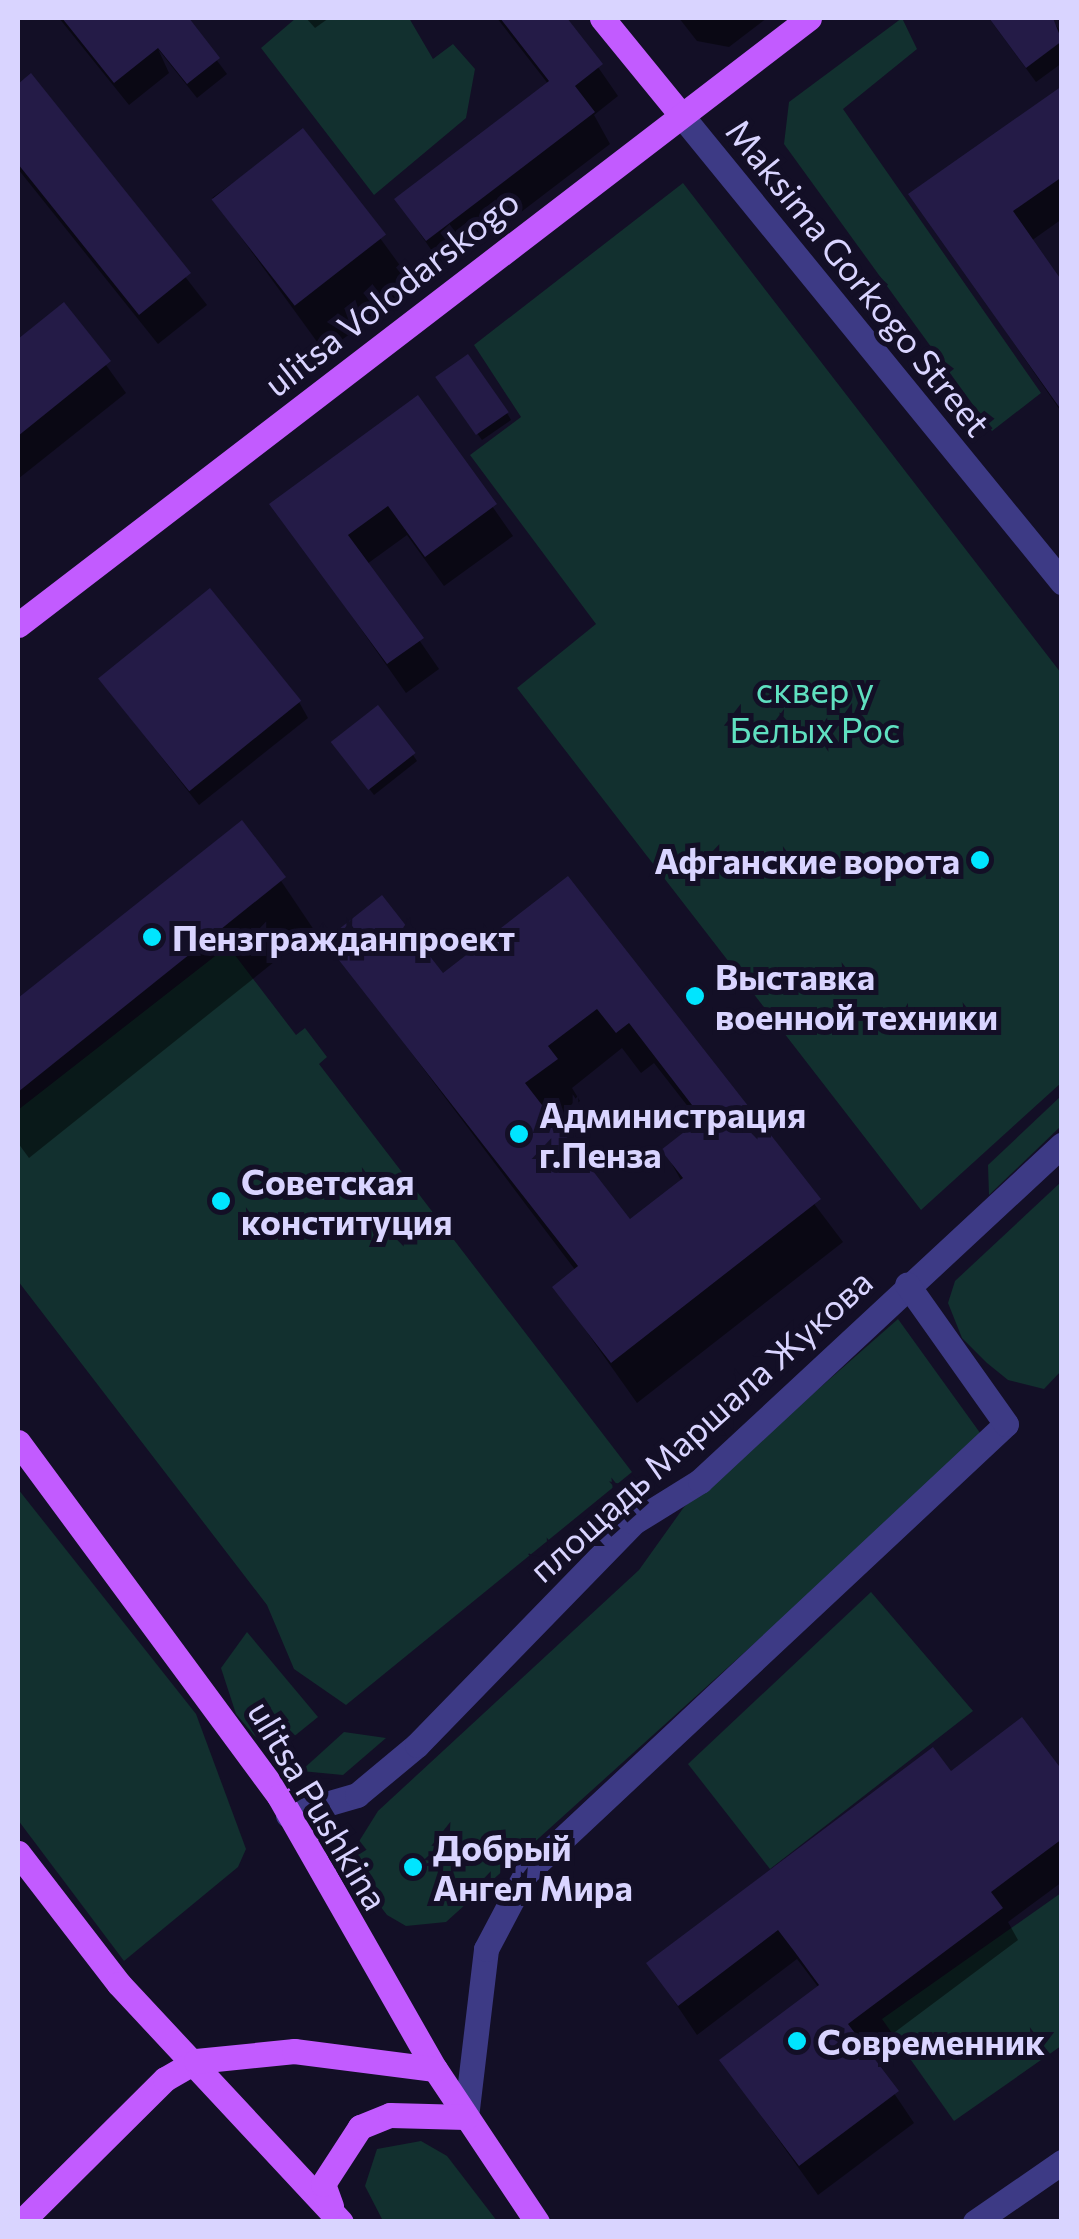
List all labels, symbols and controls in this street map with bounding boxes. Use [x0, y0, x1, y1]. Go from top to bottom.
street label: Maksima Gorkogo Street [718, 110, 1000, 444]
street label: ulitsa Volodarskogo [255, 180, 527, 404]
park label: сквер у Белых Рос [730, 668, 900, 750]
place label: Афганские ворота [654, 839, 960, 881]
marker: Афганские ворота [969, 849, 991, 871]
place label: Пензгражданпроект [172, 916, 515, 958]
marker: Пензгражданпроект [141, 926, 163, 948]
place label: Выставка военной техники [715, 955, 998, 1037]
marker: Выставка военной техники [684, 985, 706, 1007]
place label: Администрация г.Пенза [539, 1093, 806, 1175]
marker: Администрация г.Пенза [508, 1123, 530, 1145]
place label: Советская конституция [241, 1160, 452, 1242]
marker: Советская конституция [210, 1190, 232, 1212]
street label: площадь Маршала Жукова [520, 1260, 880, 1590]
street label: ulitsa Pushkina [240, 1693, 398, 1917]
place label: Добрый Ангел Мира [433, 1826, 633, 1908]
marker: Добрый Ангел Мира [402, 1856, 424, 1878]
place label: Современник [817, 2020, 1045, 2062]
marker: Современник [786, 2030, 808, 2052]

